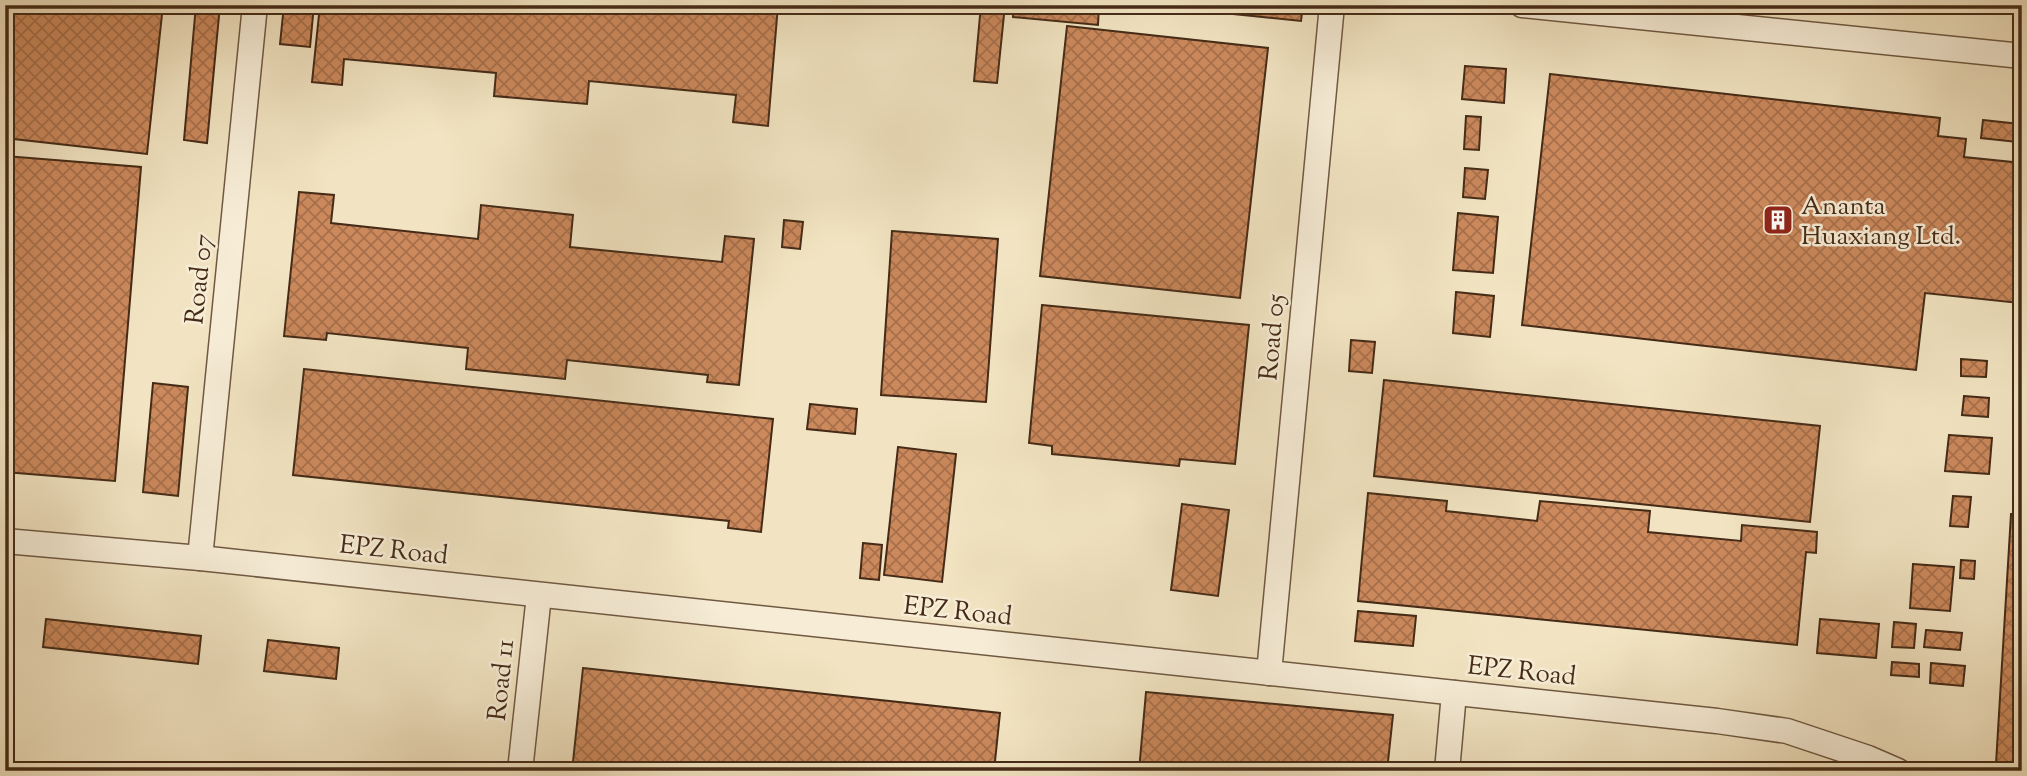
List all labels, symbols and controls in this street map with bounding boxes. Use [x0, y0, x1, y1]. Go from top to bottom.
place label: Ananta Huaxiang Ltd. [1801, 189, 1961, 256]
building icon: Ananta Huaxiang Ltd. [1761, 203, 1795, 237]
street label: Road 07 [177, 232, 224, 326]
street label: Road 05 [1251, 292, 1296, 382]
street label: EPZ Road [338, 527, 450, 576]
street label: EPZ Road [902, 588, 1014, 637]
street label: Road 11 [480, 638, 525, 723]
street label: EPZ Road [1466, 648, 1578, 697]

